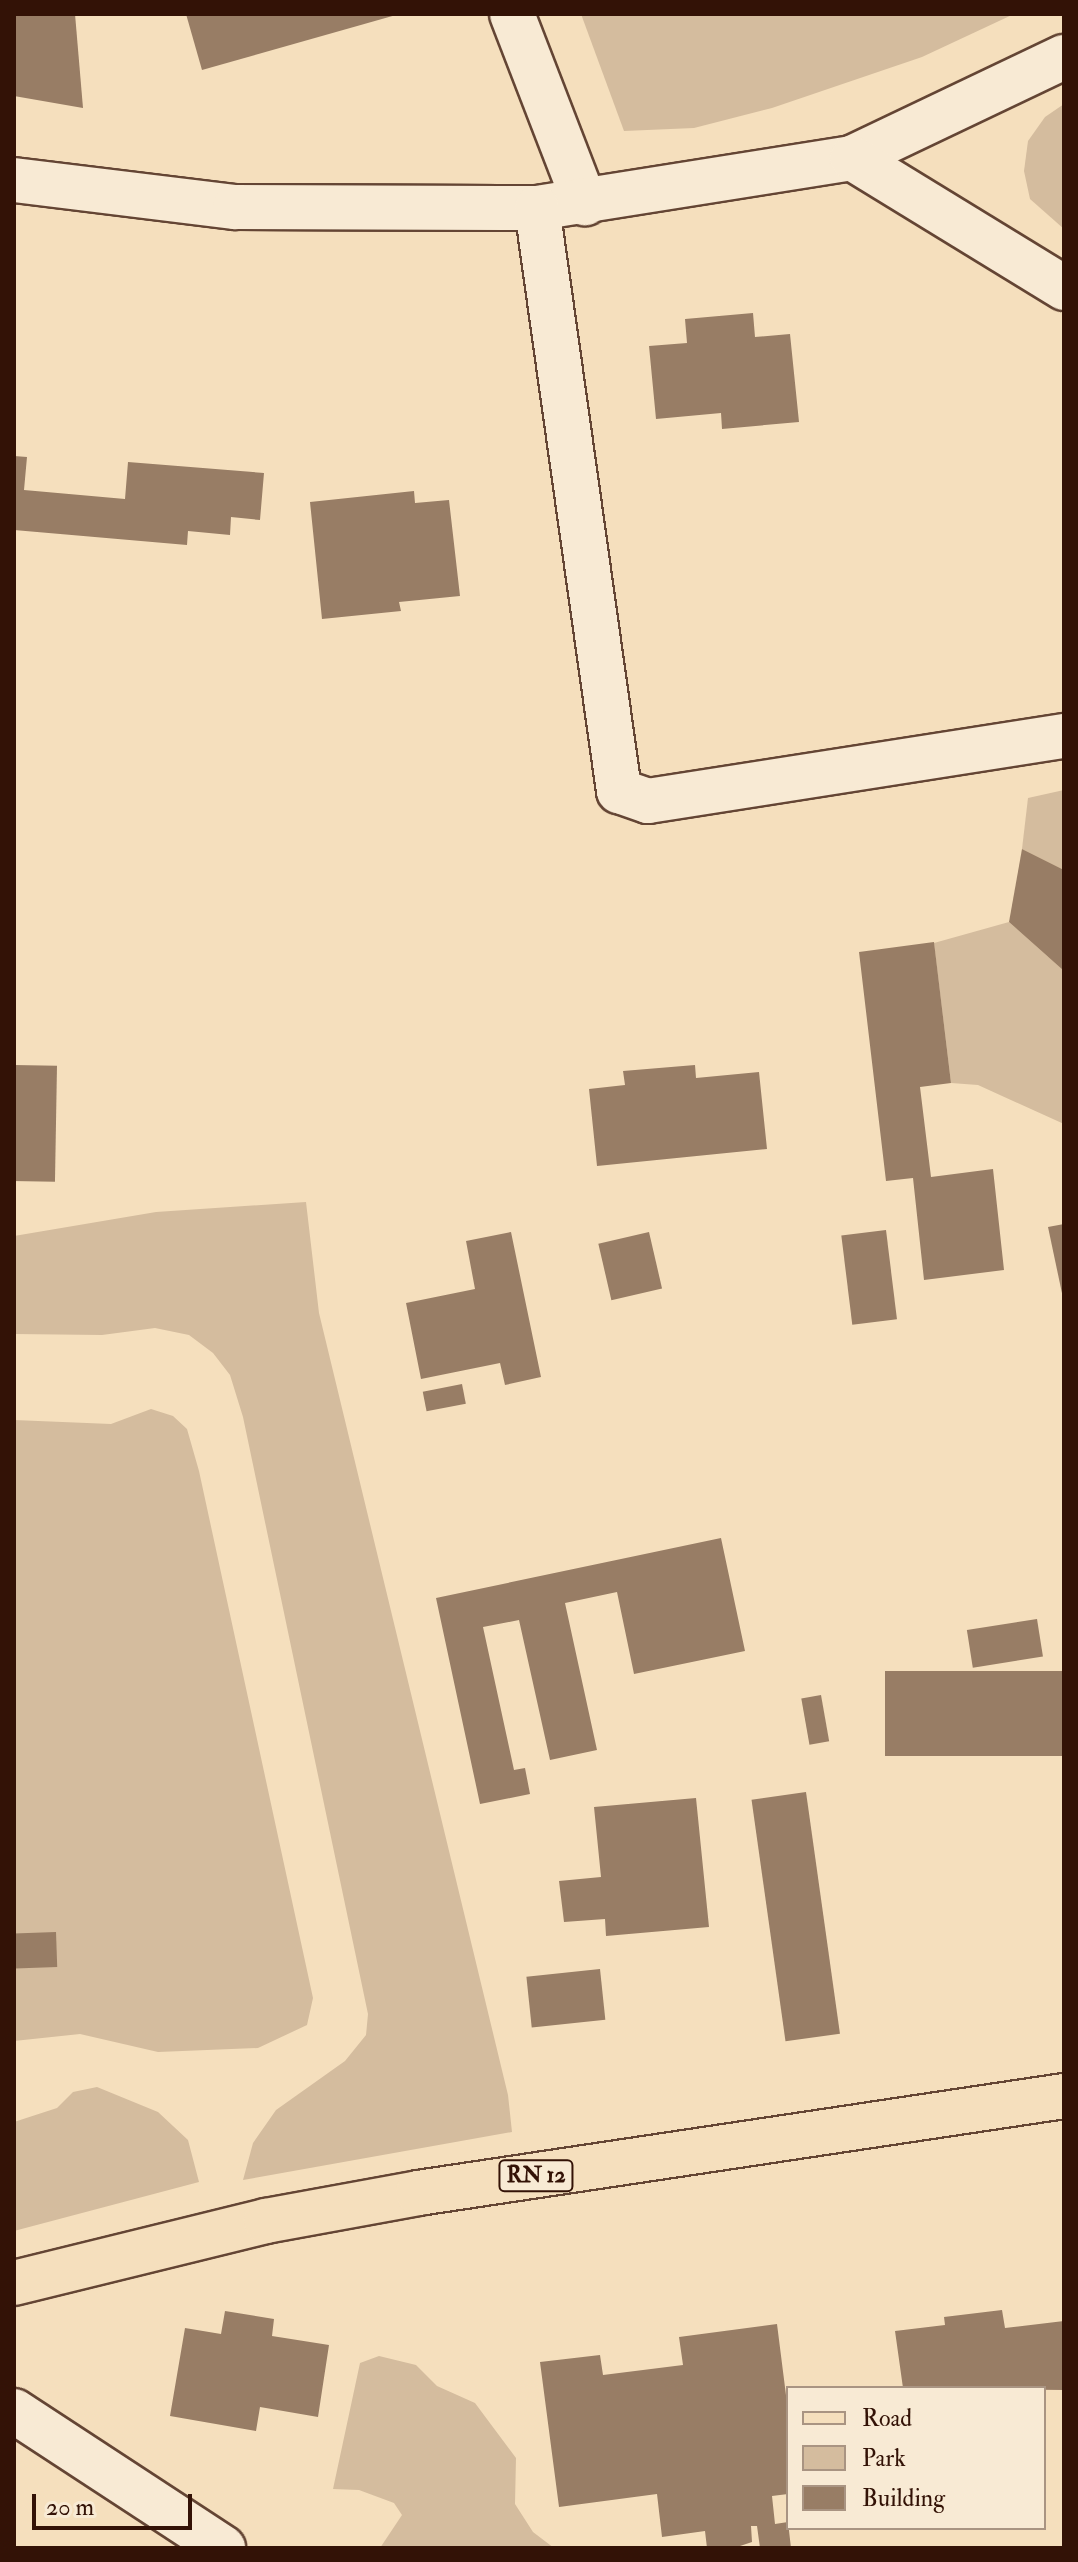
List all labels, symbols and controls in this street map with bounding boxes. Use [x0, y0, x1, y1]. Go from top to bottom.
road number: RN 12 [498, 2158, 574, 2194]
legend [786, 2386, 1046, 2530]
text: Road [862, 2403, 912, 2434]
text: Park [862, 2443, 906, 2474]
scale bar [36, 2478, 196, 2528]
text: Building [862, 2483, 945, 2514]
text: 20 m [46, 2492, 94, 2523]

